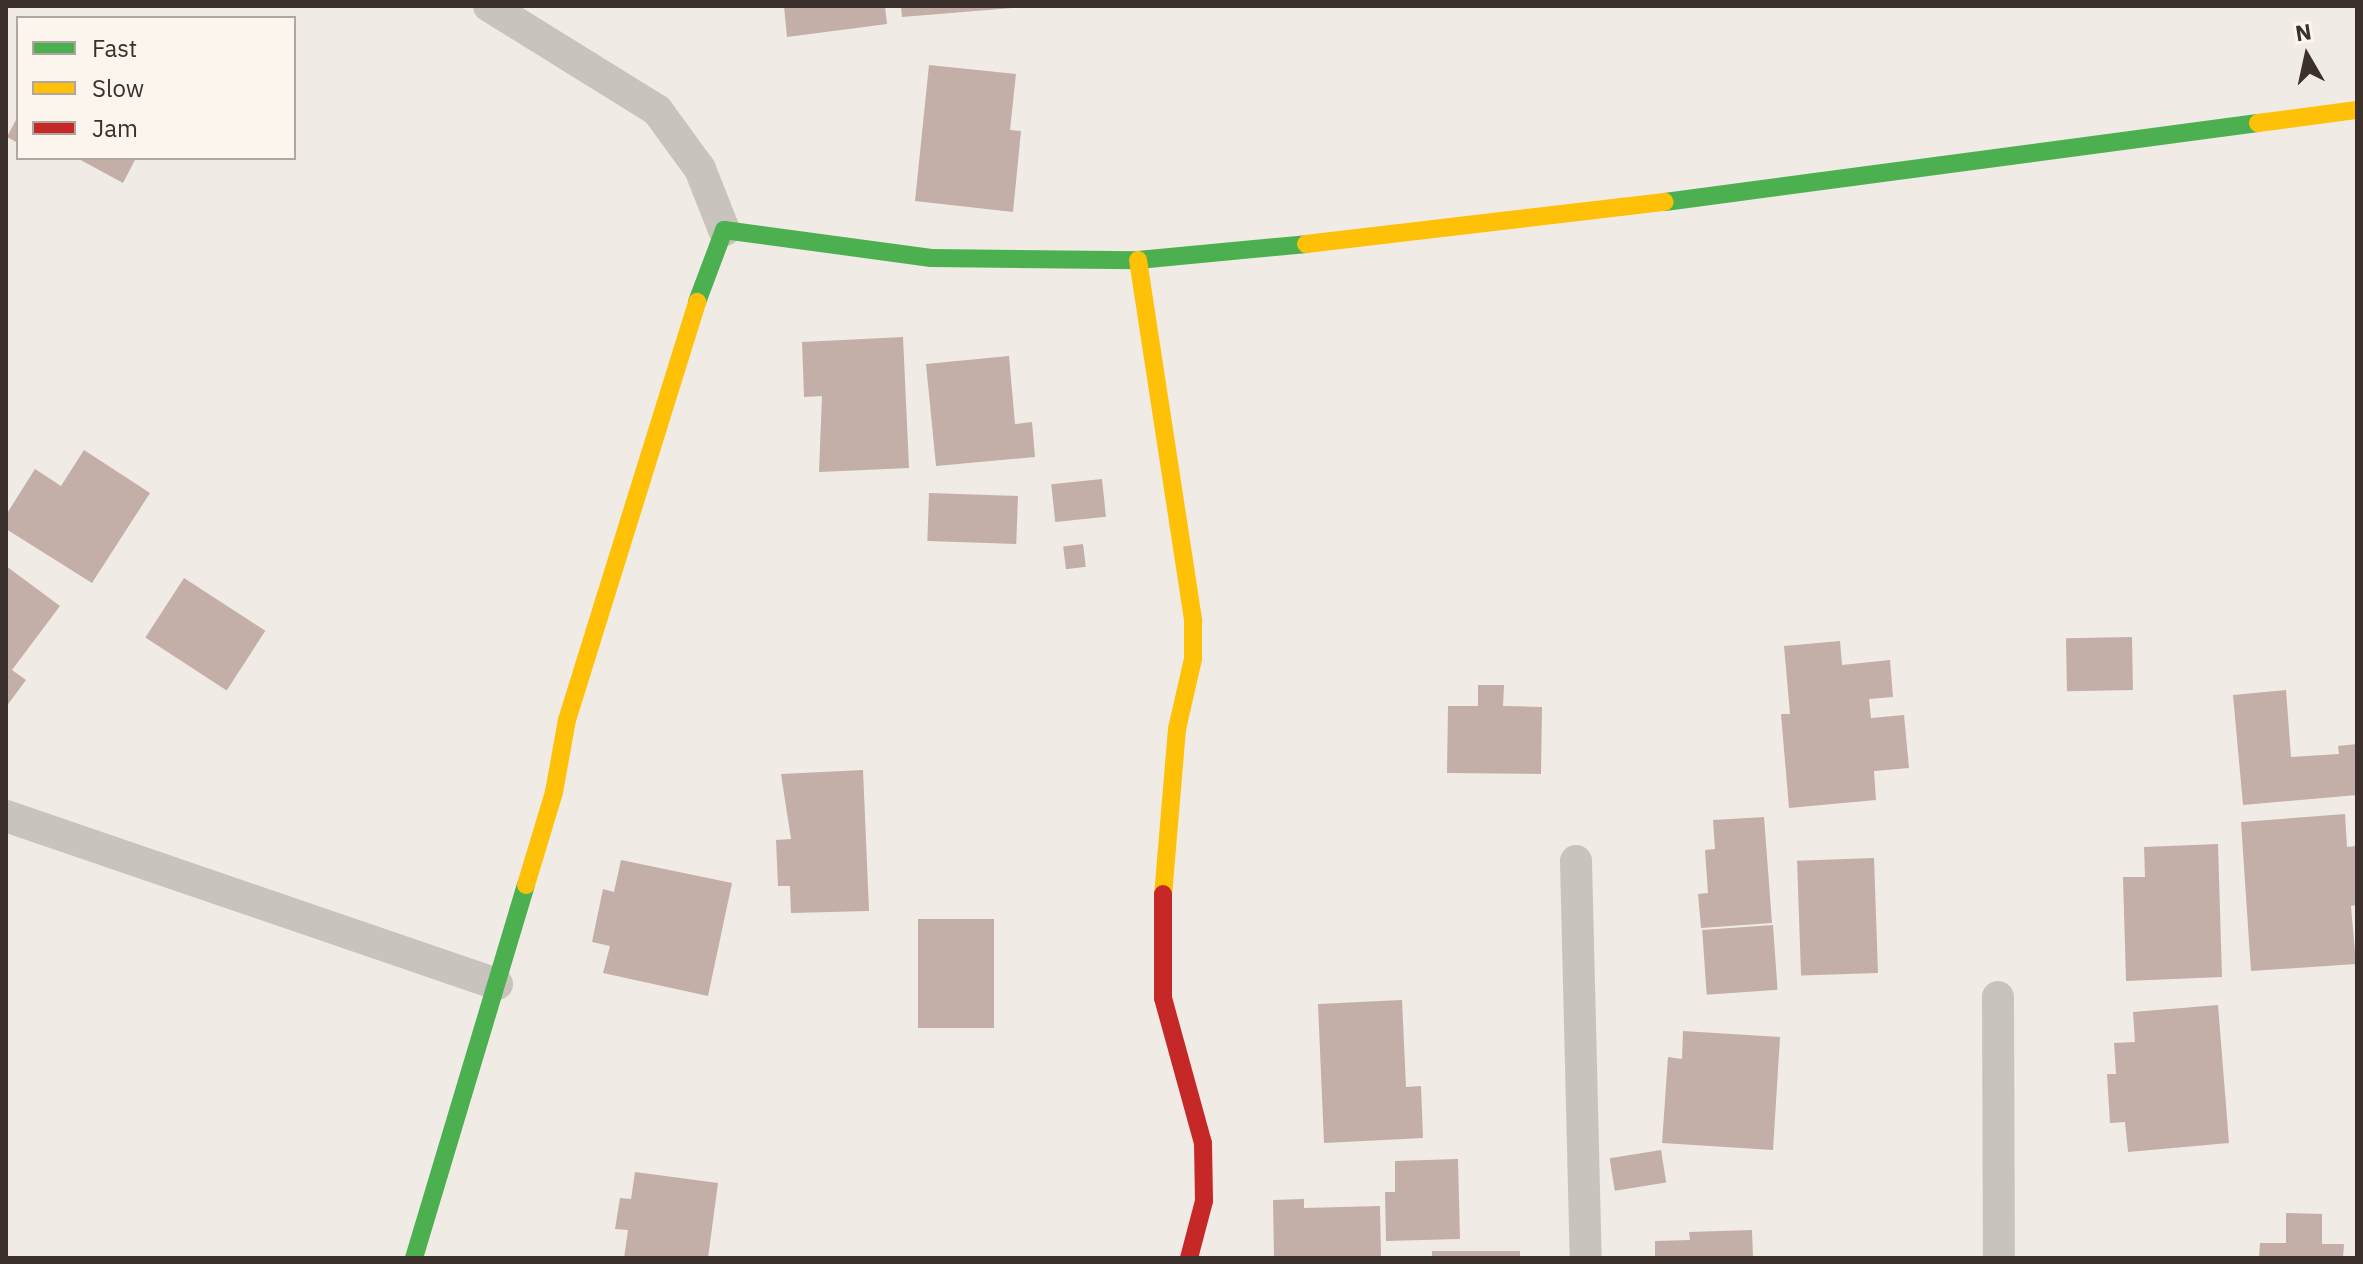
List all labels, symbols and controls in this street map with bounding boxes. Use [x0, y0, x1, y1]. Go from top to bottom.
legend [16, 16, 296, 160]
north arrow [2267, 16, 2347, 96]
text: N [2293, 16, 2313, 47]
text: Fast [92, 32, 137, 64]
text: Slow [92, 72, 144, 104]
text: Jam [92, 112, 138, 144]

